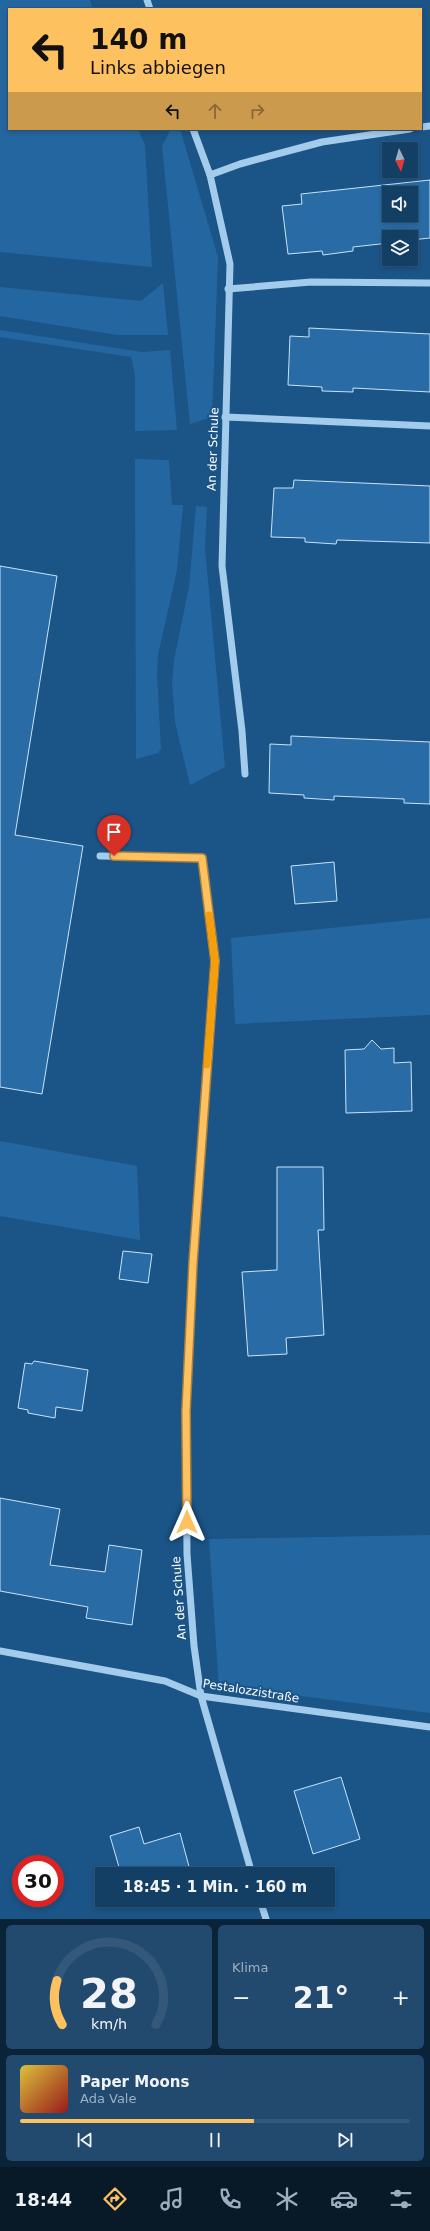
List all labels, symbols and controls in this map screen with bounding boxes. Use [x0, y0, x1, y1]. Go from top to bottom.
text: 140 m [90, 23, 187, 56]
icon: left [24, 24, 76, 76]
text: Links abbiegen [90, 57, 226, 78]
icon: left [162, 100, 184, 122]
icon: ahead [204, 100, 226, 122]
icon: right [246, 100, 268, 122]
north arrow [382, 142, 418, 178]
map controls [382, 142, 418, 266]
button: sound [382, 186, 418, 222]
button: layers [382, 230, 418, 266]
street label: An der Schule [205, 407, 221, 491]
pin [97, 815, 131, 856]
icon: arrive [103, 821, 125, 843]
position arrow [166, 1501, 208, 1543]
street label: An der Schule [169, 1556, 189, 1640]
street label: Pestalozzistraße [202, 1676, 300, 1706]
speed limit sign: 30 [12, 1855, 64, 1907]
text: 18:45 · 1 Min. · 160 m [123, 1878, 307, 1896]
text: Klima [232, 1960, 268, 1975]
text: 28 [80, 1969, 138, 2018]
text: 21° [293, 1980, 349, 2015]
text: − [232, 1985, 250, 2010]
text: + [392, 1985, 410, 2010]
text: km/h [91, 2016, 127, 2032]
text: Paper Moons [80, 2073, 189, 2091]
text: Ada Vale [80, 2091, 136, 2106]
icon: previous [74, 2129, 96, 2151]
icon: pause [204, 2129, 226, 2151]
icon: next [334, 2129, 356, 2151]
icon: directions [101, 2185, 129, 2213]
icon: music [158, 2185, 186, 2213]
icon: phone [216, 2185, 244, 2213]
icon: climate [273, 2185, 301, 2213]
icon: car [330, 2185, 358, 2213]
icon: filters [387, 2185, 415, 2213]
text: 18:44 [15, 2189, 72, 2210]

